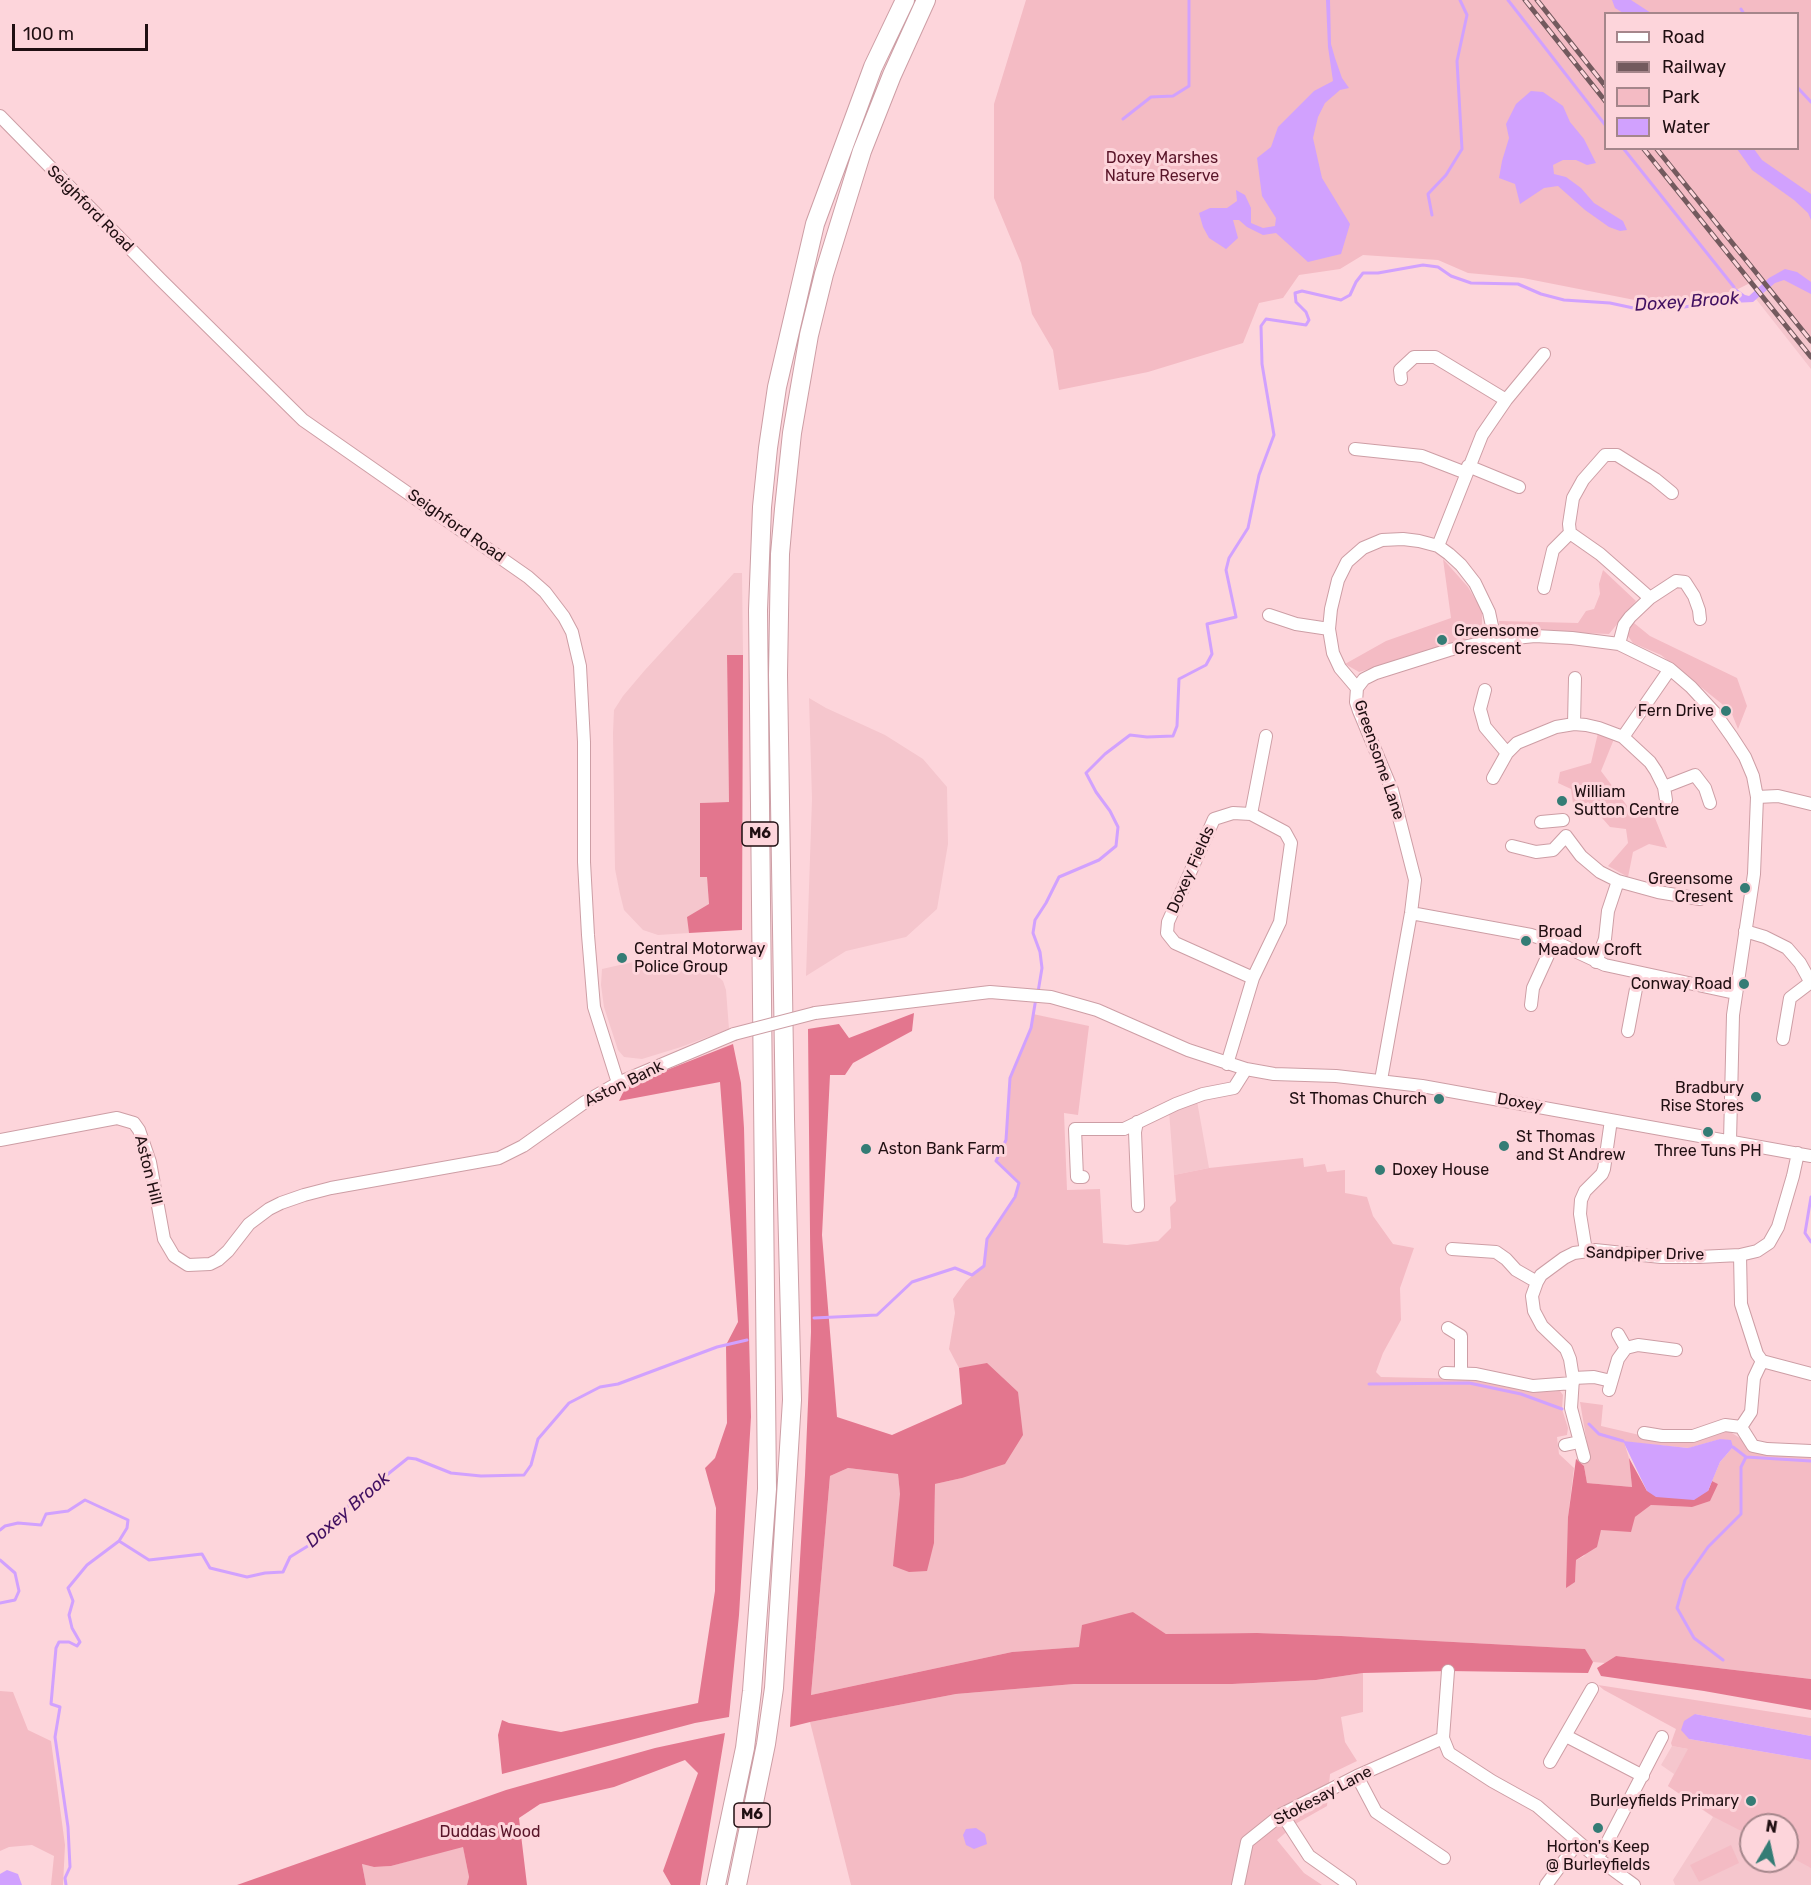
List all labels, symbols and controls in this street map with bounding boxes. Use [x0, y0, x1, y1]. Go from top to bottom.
scale bar [15, 12, 152, 50]
legend [1604, 12, 1799, 150]
text: 100 m [23, 23, 74, 45]
text: Road [1662, 26, 1705, 48]
text: Railway [1662, 56, 1726, 78]
text: Park [1662, 86, 1699, 108]
text: Water [1662, 116, 1710, 138]
park label: Doxey Marshes Nature Reserve [1105, 148, 1219, 186]
street label: Seighford Road [43, 162, 137, 256]
water label: Doxey Brook [1634, 288, 1740, 316]
street label: Seighford Road [404, 485, 508, 567]
place label: Greensome Crescent [1454, 621, 1539, 659]
marker: Greensome Crescent [1435, 633, 1449, 647]
street label: Greensome Lane [1350, 698, 1408, 822]
place label: Fern Drive [1638, 701, 1714, 721]
marker: Fern Drive [1719, 704, 1733, 718]
place label: William Sutton Centre [1574, 782, 1679, 820]
marker: William Sutton Centre [1555, 794, 1569, 808]
road number: M6 [742, 822, 778, 846]
street label: Doxey Fields [1163, 823, 1219, 917]
place label: Greensome Cresent [1648, 869, 1733, 907]
marker: Greensome Cresent [1738, 881, 1752, 895]
place label: Broad Meadow Croft [1538, 922, 1642, 960]
marker: Broad Meadow Croft [1519, 934, 1533, 948]
place label: Central Motorway Police Group [634, 939, 765, 977]
marker: Central Motorway Police Group [615, 951, 629, 965]
place label: Conway Road [1631, 974, 1732, 994]
marker: Conway Road [1737, 977, 1751, 991]
street label: Aston Bank [581, 1057, 667, 1111]
place label: Bradbury Rise Stores [1660, 1078, 1744, 1116]
place label: St Thomas Church [1289, 1089, 1427, 1109]
street label: Doxey [1496, 1090, 1544, 1116]
marker: Bradbury Rise Stores [1749, 1090, 1763, 1104]
marker: St Thomas Church [1432, 1092, 1446, 1106]
marker: Three Tuns PH [1701, 1125, 1715, 1139]
place label: St Thomas and St Andrew [1516, 1127, 1626, 1165]
street label: Aston Hill [130, 1133, 166, 1207]
place label: Aston Bank Farm [878, 1139, 1005, 1159]
marker: St Thomas and St Andrew [1497, 1139, 1511, 1153]
place label: Three Tuns PH [1654, 1141, 1762, 1161]
marker: Aston Bank Farm [859, 1142, 873, 1156]
place label: Doxey House [1392, 1160, 1489, 1180]
marker: Doxey House [1373, 1163, 1387, 1177]
street label: Sandpiper Drive [1586, 1243, 1704, 1265]
water label: Doxey Brook [301, 1467, 395, 1553]
street label: Stokesay Lane [1271, 1762, 1375, 1830]
place label: Burleyfields Primary [1590, 1791, 1739, 1811]
marker: Burleyfields Primary [1744, 1794, 1758, 1808]
road number: M6 [734, 1803, 770, 1827]
north arrow [1739, 1813, 1799, 1873]
text: N [1764, 1816, 1779, 1837]
marker: Horton's Keep @ Burleyfields [1591, 1821, 1605, 1835]
park label: Duddas Wood [440, 1822, 540, 1842]
place label: Horton's Keep @ Burleyfields [1546, 1837, 1650, 1875]

